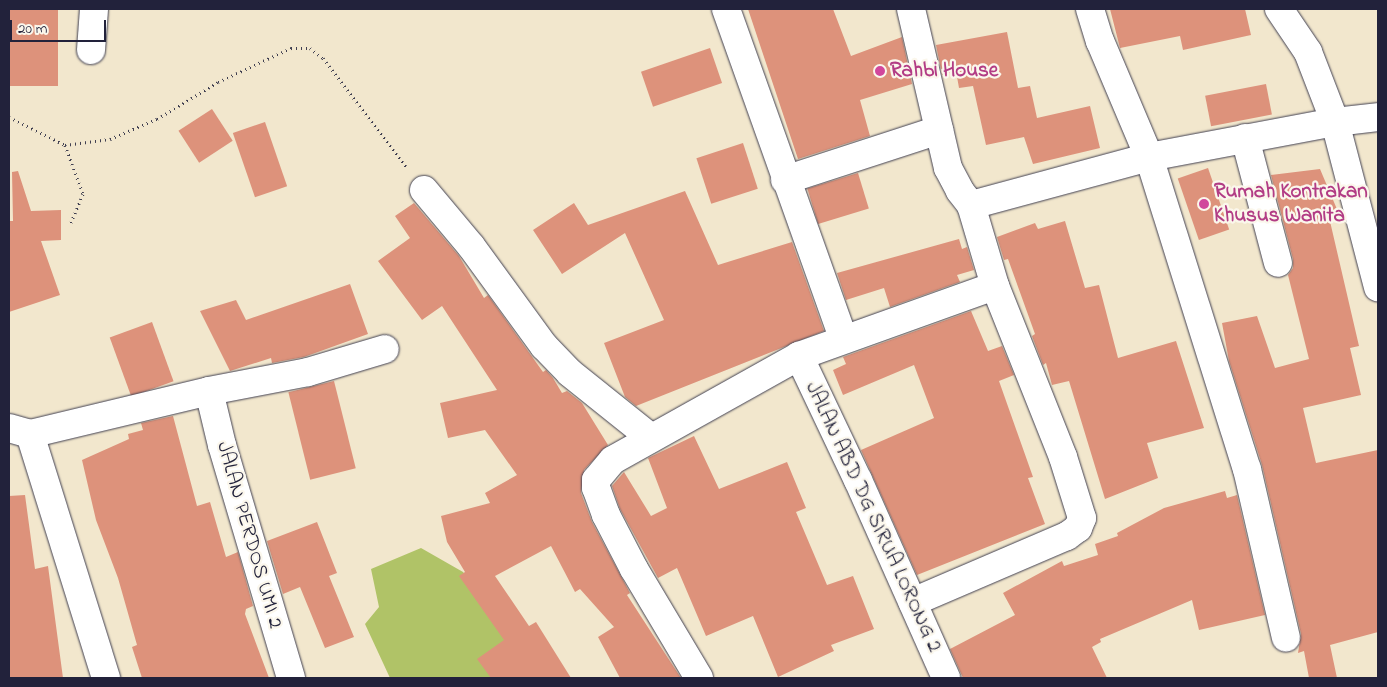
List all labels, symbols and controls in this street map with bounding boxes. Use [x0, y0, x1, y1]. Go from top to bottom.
scale bar [12, 10, 109, 42]
text: 20 m [18, 18, 47, 40]
place label: Rahbi House [890, 58, 998, 84]
marker: Rahbi House [874, 65, 886, 77]
place label: Rumah Kontrakan Khusus Wanita [1214, 179, 1368, 229]
marker: Rumah Kontrakan Khusus Wanita [1198, 198, 1210, 210]
street label: JALAN ABD DG SIRUA LORONG 2 [799, 378, 947, 656]
street label: JALAN PERDOS UMI 2 [210, 439, 288, 631]

